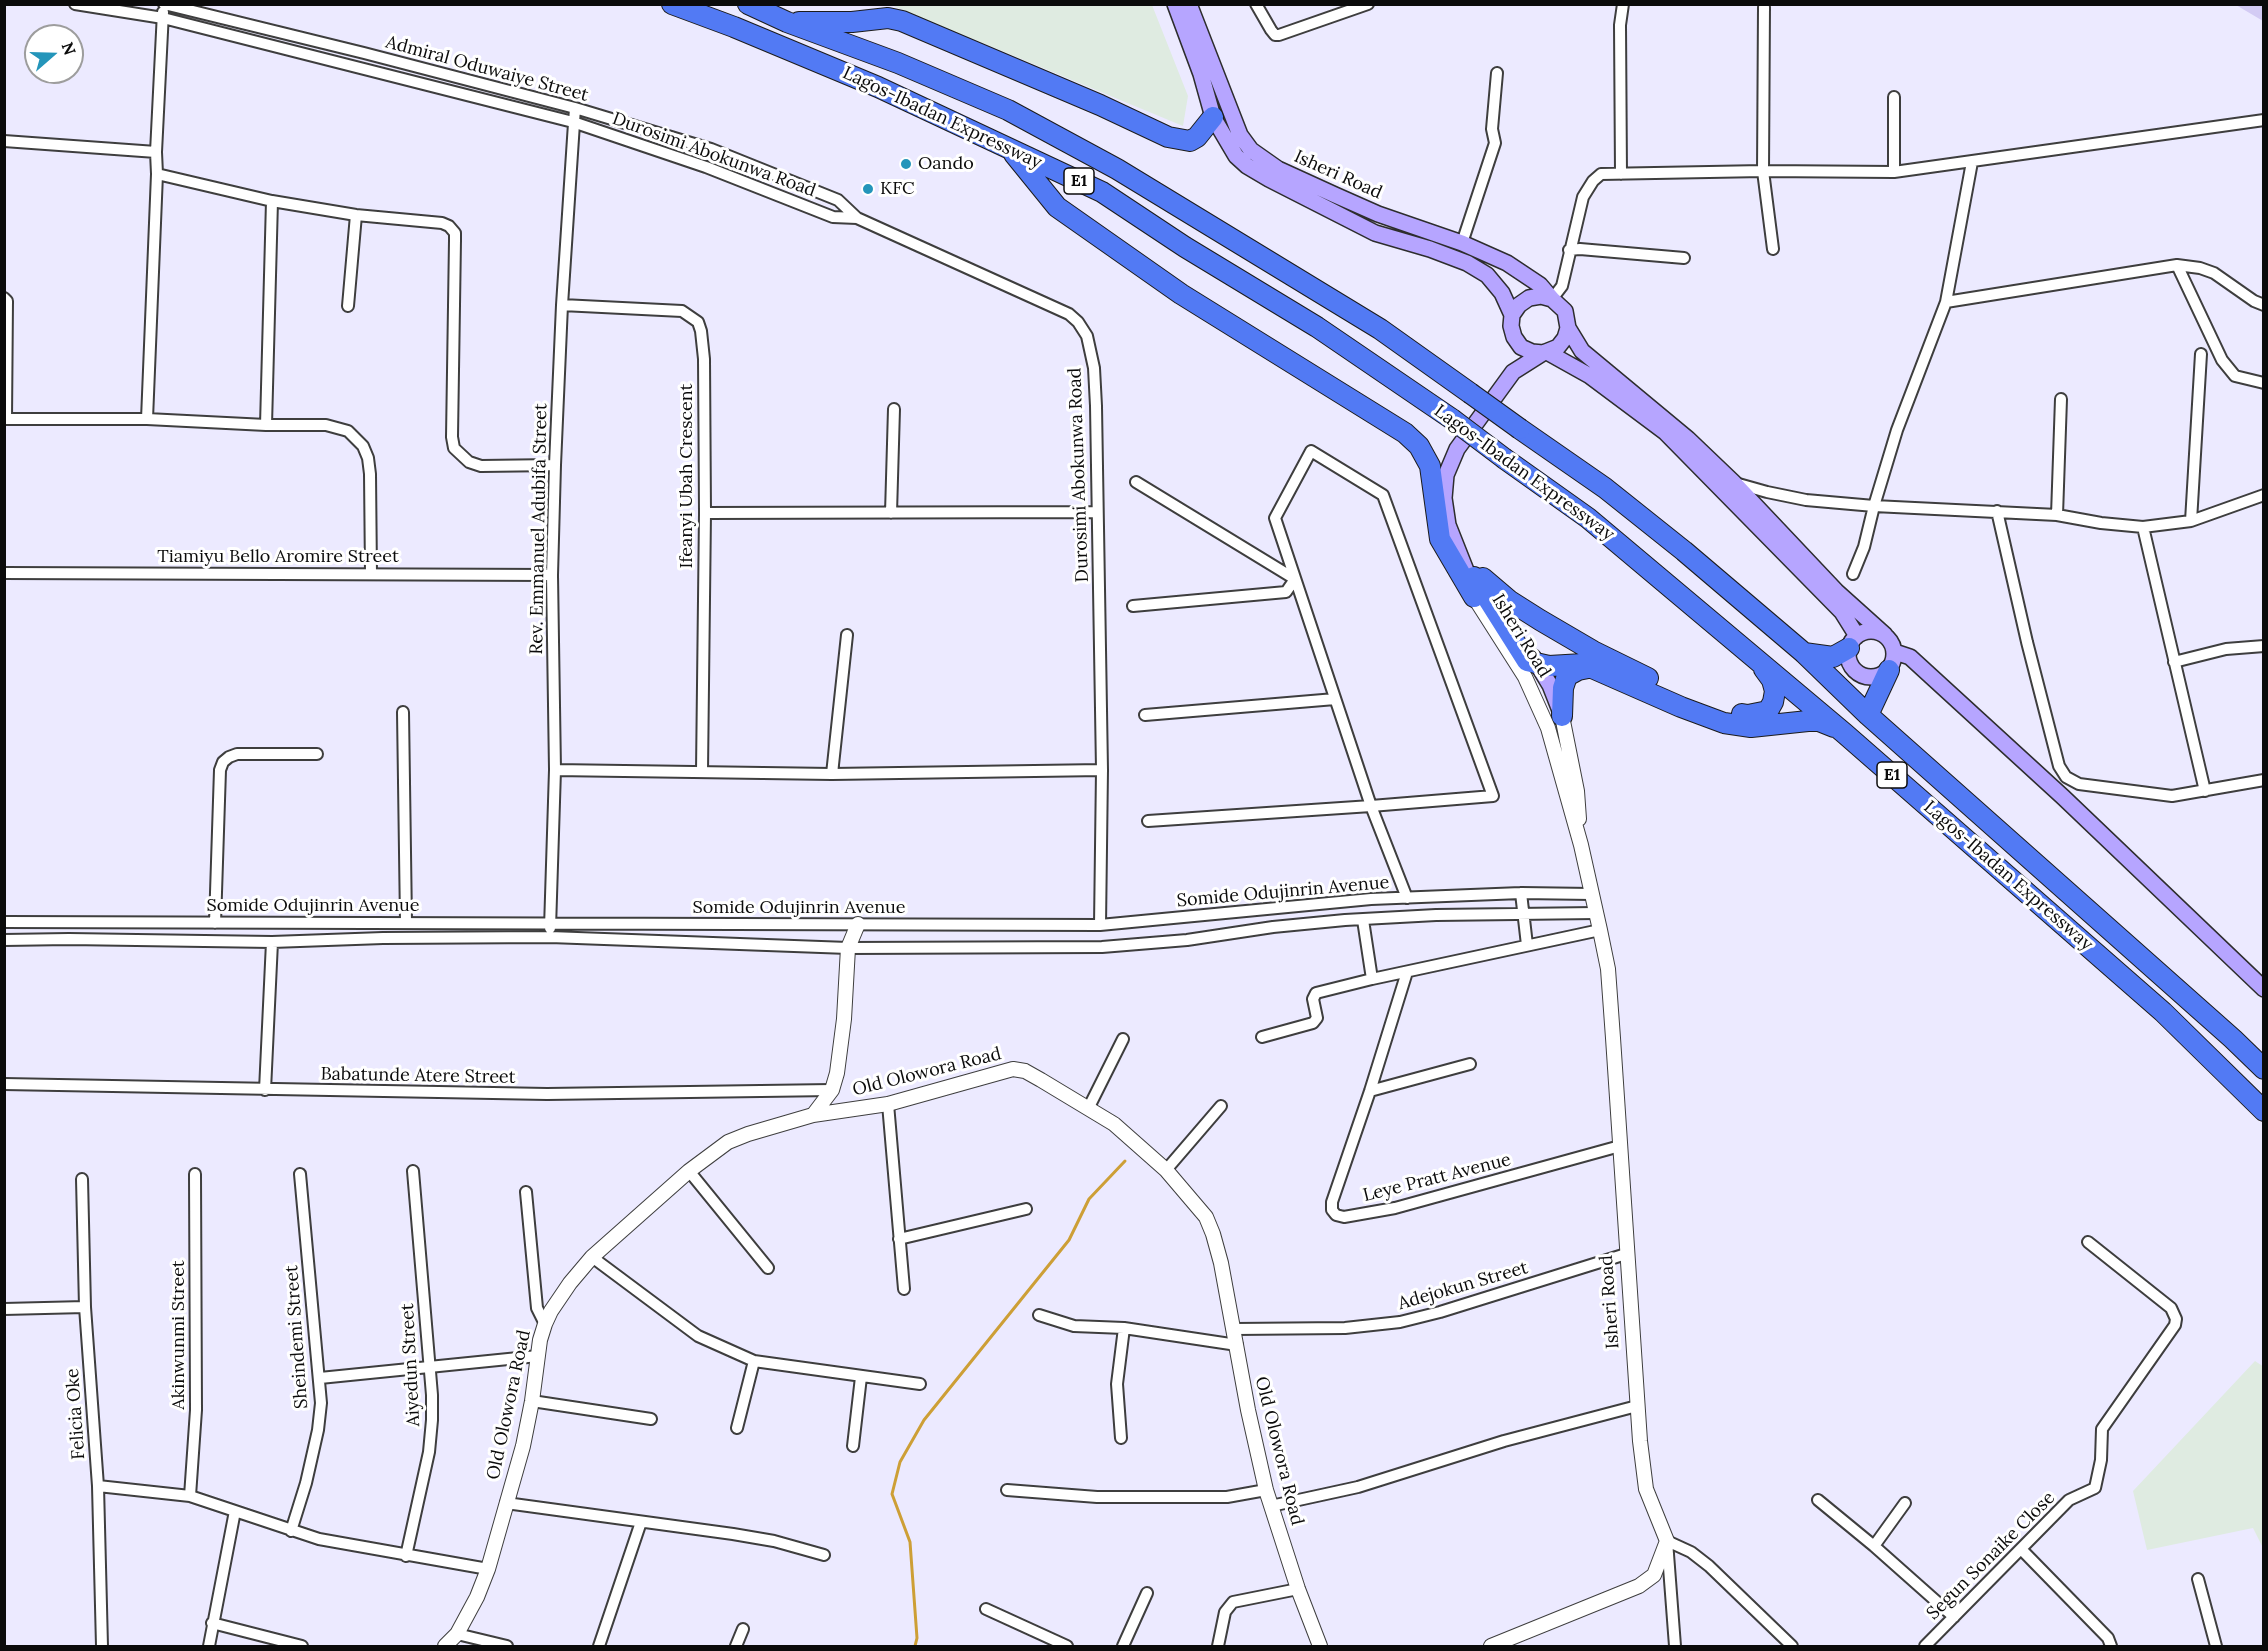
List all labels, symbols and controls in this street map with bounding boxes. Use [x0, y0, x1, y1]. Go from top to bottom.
north arrow [24, 24, 84, 84]
street label: Admiral Oduwaiye Street [383, 32, 591, 106]
text: N [58, 39, 81, 58]
street label: Lagos-Ibadan Expressway [839, 62, 1045, 174]
street label: Durosimi Abokunwa Road [609, 108, 819, 202]
street label: Isheri Road [1291, 146, 1385, 204]
place label: Oando [918, 153, 974, 175]
marker: Oando [899, 157, 913, 171]
road number: E1 [1064, 168, 1094, 194]
place label: KFC [880, 178, 915, 200]
marker: KFC [861, 182, 875, 196]
street label: Durosimi Abokunwa Road [1064, 367, 1094, 583]
street label: Ifeanyi Ubah Crescent [676, 383, 698, 569]
street label: Lagos-Ibadan Expressway [1430, 400, 1618, 546]
street label: Rev. Emmanuel Adubifa Street [526, 403, 552, 655]
street label: Tiamiyu Bello Aromire Street [157, 546, 399, 568]
street label: Isheri Road [1487, 590, 1555, 682]
road number: E1 [1877, 762, 1907, 788]
street label: Lagos-Ibadan Expressway [1919, 797, 2097, 955]
street label: Somide Odujinrin Avenue [1176, 872, 1390, 912]
street label: Somide Odujinrin Avenue [206, 895, 420, 917]
street label: Somide Odujinrin Avenue [692, 897, 906, 919]
street label: Old Olowora Road [850, 1043, 1004, 1101]
street label: Babatunde Atere Street [320, 1063, 516, 1089]
street label: Leye Pratt Avenue [1361, 1149, 1513, 1207]
street label: Isheri Road [1596, 1254, 1624, 1350]
street label: Adejokun Street [1396, 1257, 1530, 1315]
street label: Akinwunmi Street [168, 1260, 190, 1410]
street label: Sheindemi Street [281, 1264, 313, 1410]
street label: Aiyedun Street [397, 1303, 425, 1427]
street label: Old Olowora Road [483, 1328, 535, 1482]
street label: Felicia Oke [62, 1368, 90, 1460]
street label: Old Olowora Road [1250, 1374, 1308, 1528]
street label: Segun Sonaike Close [1922, 1487, 2060, 1625]

